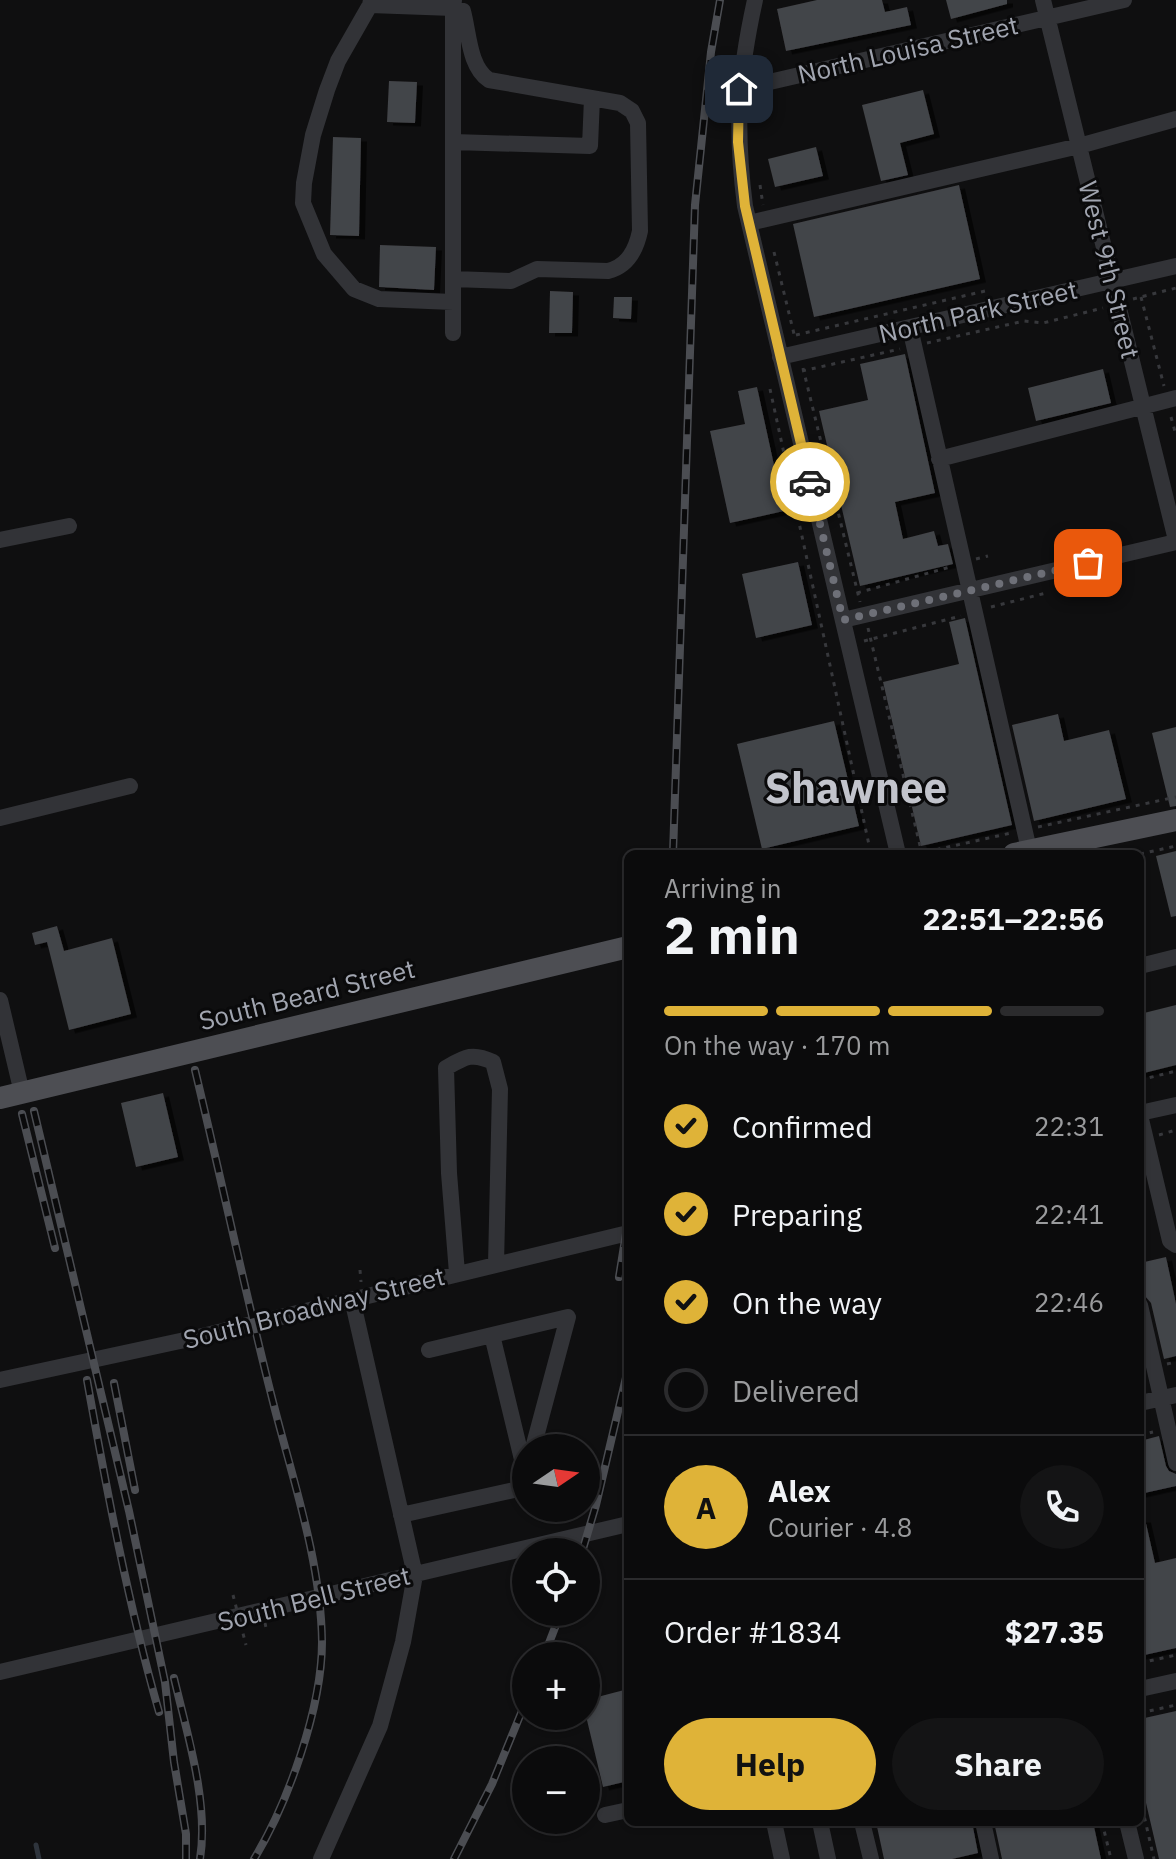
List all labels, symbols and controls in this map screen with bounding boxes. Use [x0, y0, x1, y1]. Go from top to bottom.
street label: North Louisa Street [794, 7, 1021, 91]
pin [705, 55, 773, 123]
icon: home [717, 67, 761, 111]
street label: West 9th Street [1071, 177, 1148, 362]
street label: North Park Street [875, 272, 1080, 350]
courier [770, 442, 850, 522]
icon: car [788, 460, 832, 504]
pin [1054, 529, 1122, 597]
icon: bag [1066, 541, 1110, 585]
district label: Shawnee [765, 760, 947, 815]
text: Arriving in [664, 871, 781, 905]
text: 22:51–22:56 [923, 899, 1104, 938]
text: 2 min [664, 901, 800, 968]
street label: South Beard Street [195, 951, 418, 1037]
text: On the way · 170 m [664, 1028, 890, 1062]
icon: check [664, 1104, 708, 1148]
text: Confirmed [732, 1107, 873, 1146]
text: 22:31 [1034, 1109, 1104, 1143]
icon: check [664, 1192, 708, 1236]
text: Preparing [732, 1195, 862, 1234]
text: 22:41 [1034, 1197, 1104, 1231]
street label: South Broadway Street [179, 1258, 448, 1356]
icon: check [664, 1280, 708, 1324]
text: On the way [732, 1283, 882, 1322]
text: 22:46 [1034, 1285, 1104, 1319]
text: Delivered [732, 1371, 860, 1410]
north arrow [512, 1434, 600, 1522]
map controls [512, 1434, 600, 1834]
button: phone [1020, 1465, 1104, 1549]
text: Alex [768, 1471, 831, 1510]
text: A [696, 1488, 716, 1527]
text: Courier · 4.8 [768, 1510, 912, 1544]
button: locate [512, 1538, 600, 1626]
street label: South Bell Street [214, 1558, 414, 1638]
text: Order #1834 [664, 1612, 841, 1651]
text: $27.35 [1005, 1612, 1104, 1651]
button: + [512, 1642, 600, 1730]
button: Help [664, 1718, 876, 1810]
button: Share [892, 1718, 1104, 1810]
button: − [512, 1746, 600, 1834]

